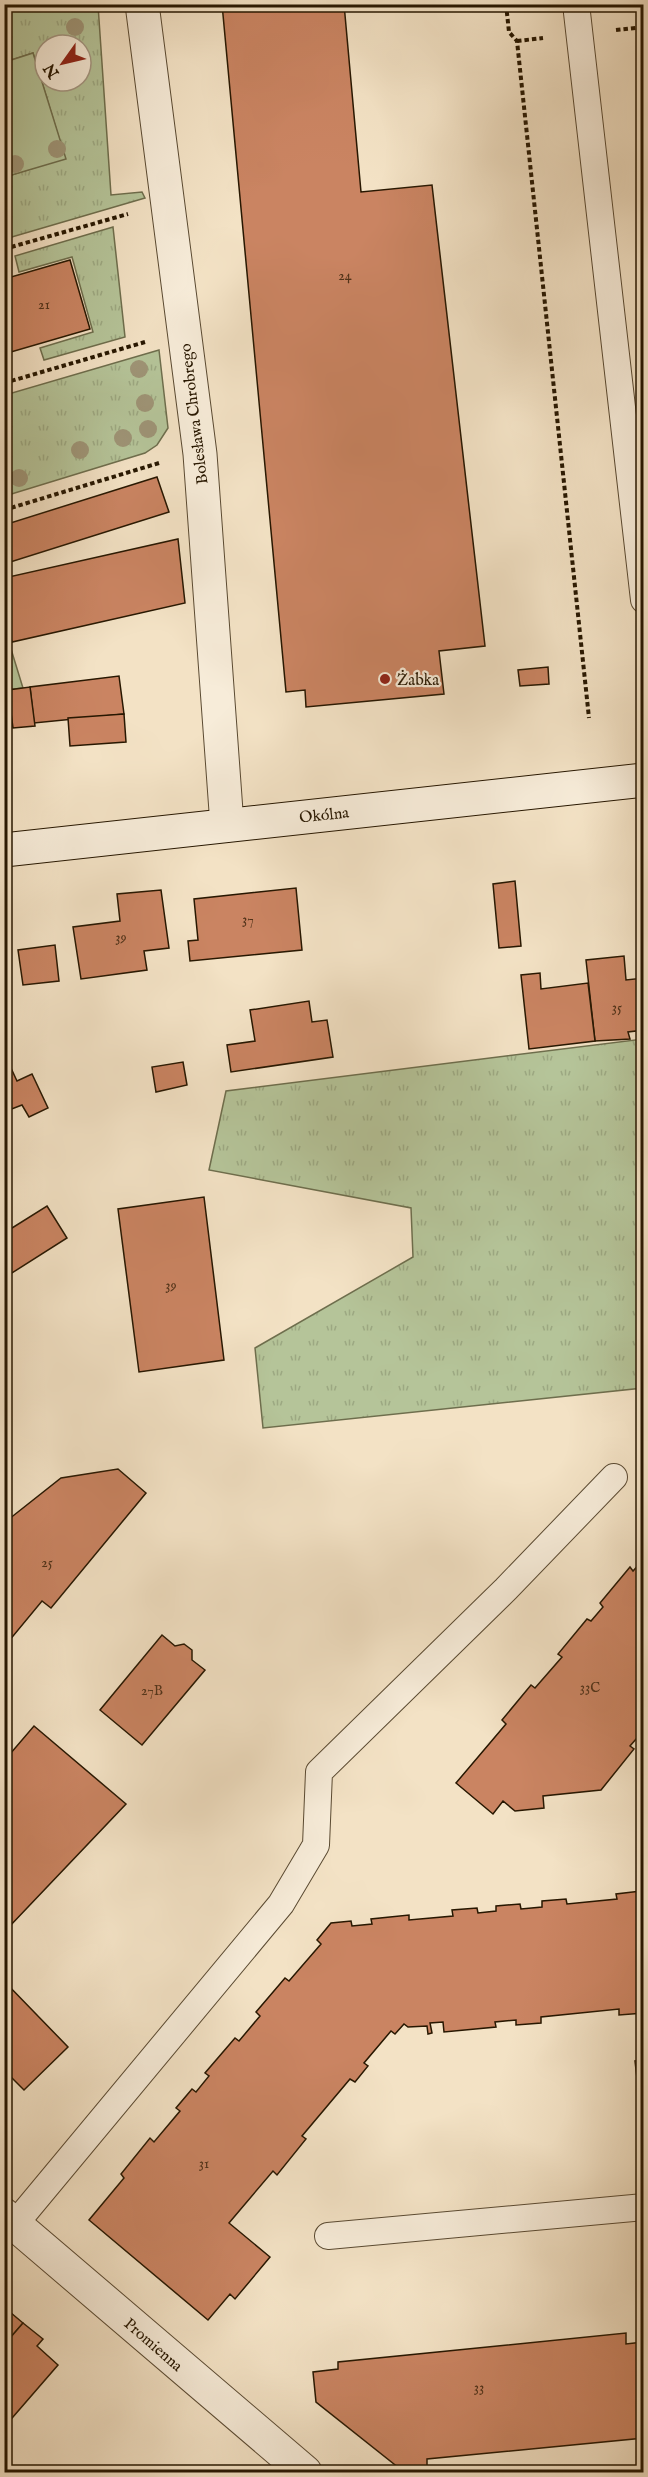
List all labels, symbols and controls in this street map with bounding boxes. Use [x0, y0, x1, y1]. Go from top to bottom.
north arrow [33, 33, 93, 93]
text: N [40, 59, 65, 82]
house number: 24 [338, 267, 352, 285]
house number: 21 [38, 296, 50, 314]
street label: Bolesława Chrobrego [176, 342, 214, 485]
place label: Żabka [397, 669, 439, 691]
marker: Żabka [378, 672, 392, 686]
street label: Okólna [298, 803, 350, 829]
house number: 37 [242, 911, 254, 929]
house number: 39 [115, 929, 127, 947]
house number: 35 [612, 999, 622, 1017]
house number: 39 [165, 1277, 177, 1295]
house number: 25 [41, 1554, 53, 1572]
house number: 33C [580, 1679, 600, 1697]
house number: 27B [141, 1682, 163, 1700]
house number: 31 [199, 2155, 209, 2173]
street label: Promienna [119, 2314, 186, 2377]
house number: 33 [474, 2379, 484, 2397]

